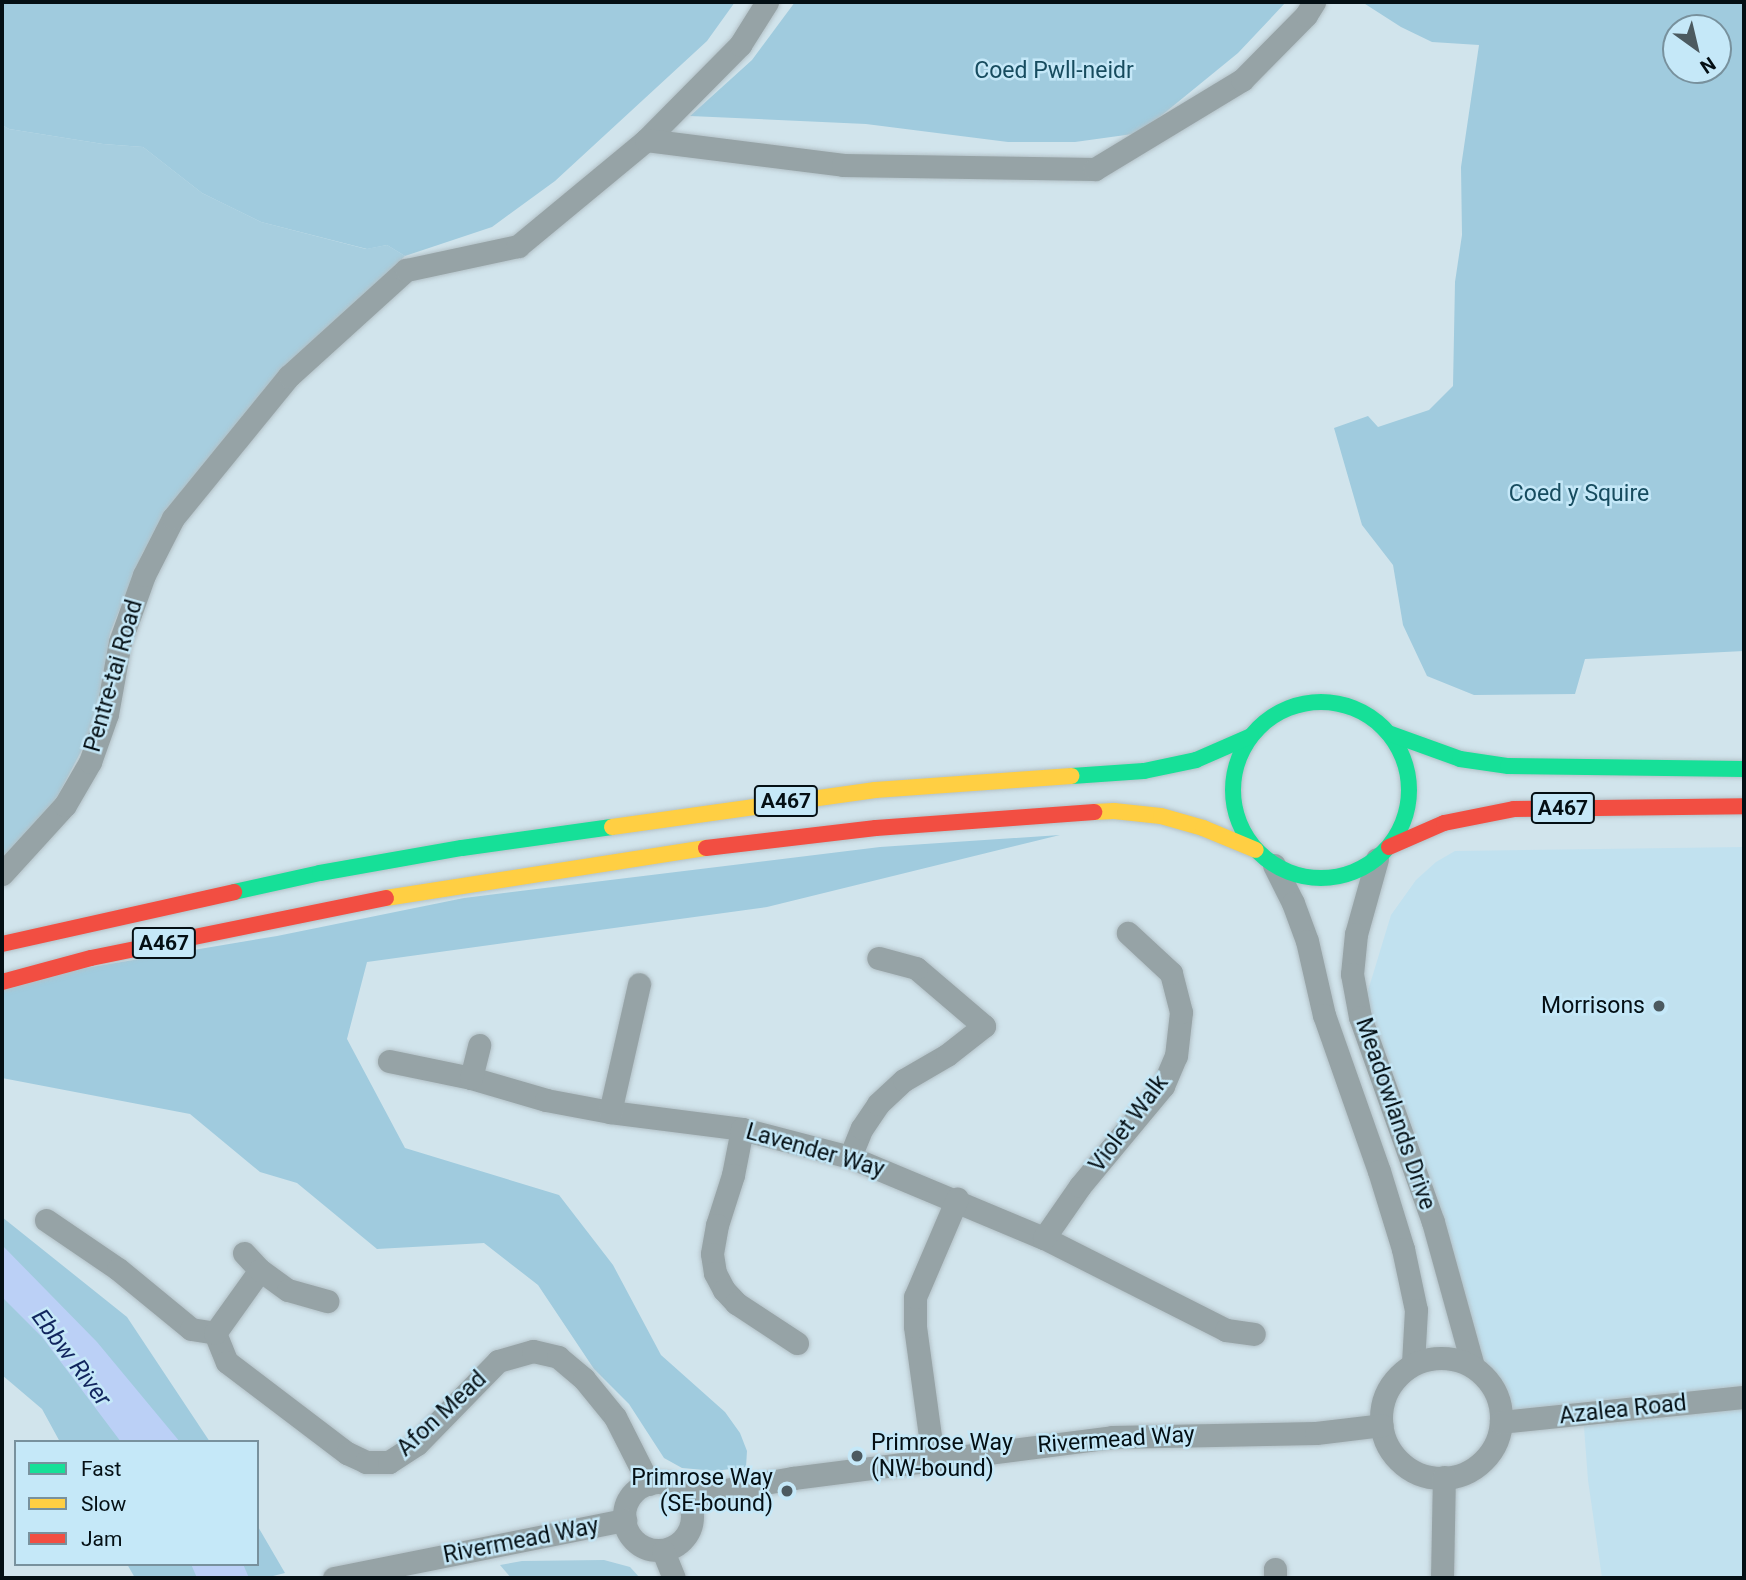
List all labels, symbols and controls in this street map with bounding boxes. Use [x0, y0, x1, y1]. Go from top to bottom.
north arrow [1662, 14, 1732, 84]
text: N [1696, 52, 1720, 78]
park label: Coed Pwll-neidr [974, 57, 1134, 85]
park label: Coed y Squire [1509, 480, 1649, 508]
street label: Pentre-tai Road [79, 597, 149, 755]
road number: A467 [753, 784, 819, 818]
road number: A467 [1530, 790, 1596, 826]
road number: A467 [131, 926, 197, 960]
place label: Morrisons [1541, 992, 1645, 1020]
marker: Morrisons [1651, 998, 1667, 1014]
street label: Meadowlands Drive [1349, 1014, 1441, 1214]
street label: Violet Walk [1084, 1070, 1174, 1178]
street label: Lavender Way [743, 1118, 887, 1184]
water label: Ebbw River [25, 1304, 117, 1412]
street label: Afon Mead [392, 1366, 492, 1462]
street label: Azalea Road [1558, 1390, 1688, 1430]
street label: Rivermead Way [1036, 1421, 1196, 1459]
place label: Primrose Way (NW-bound) [871, 1429, 1013, 1483]
legend [14, 1440, 259, 1566]
marker: Primrose Way (NW-bound) [849, 1448, 865, 1464]
text: Fast [81, 1457, 121, 1481]
place label: Primrose Way (SE-bound) [631, 1464, 773, 1518]
marker: Primrose Way (SE-bound) [779, 1483, 795, 1499]
text: Slow [81, 1492, 126, 1516]
street label: Rivermead Way [441, 1512, 601, 1570]
text: Jam [81, 1527, 122, 1551]

